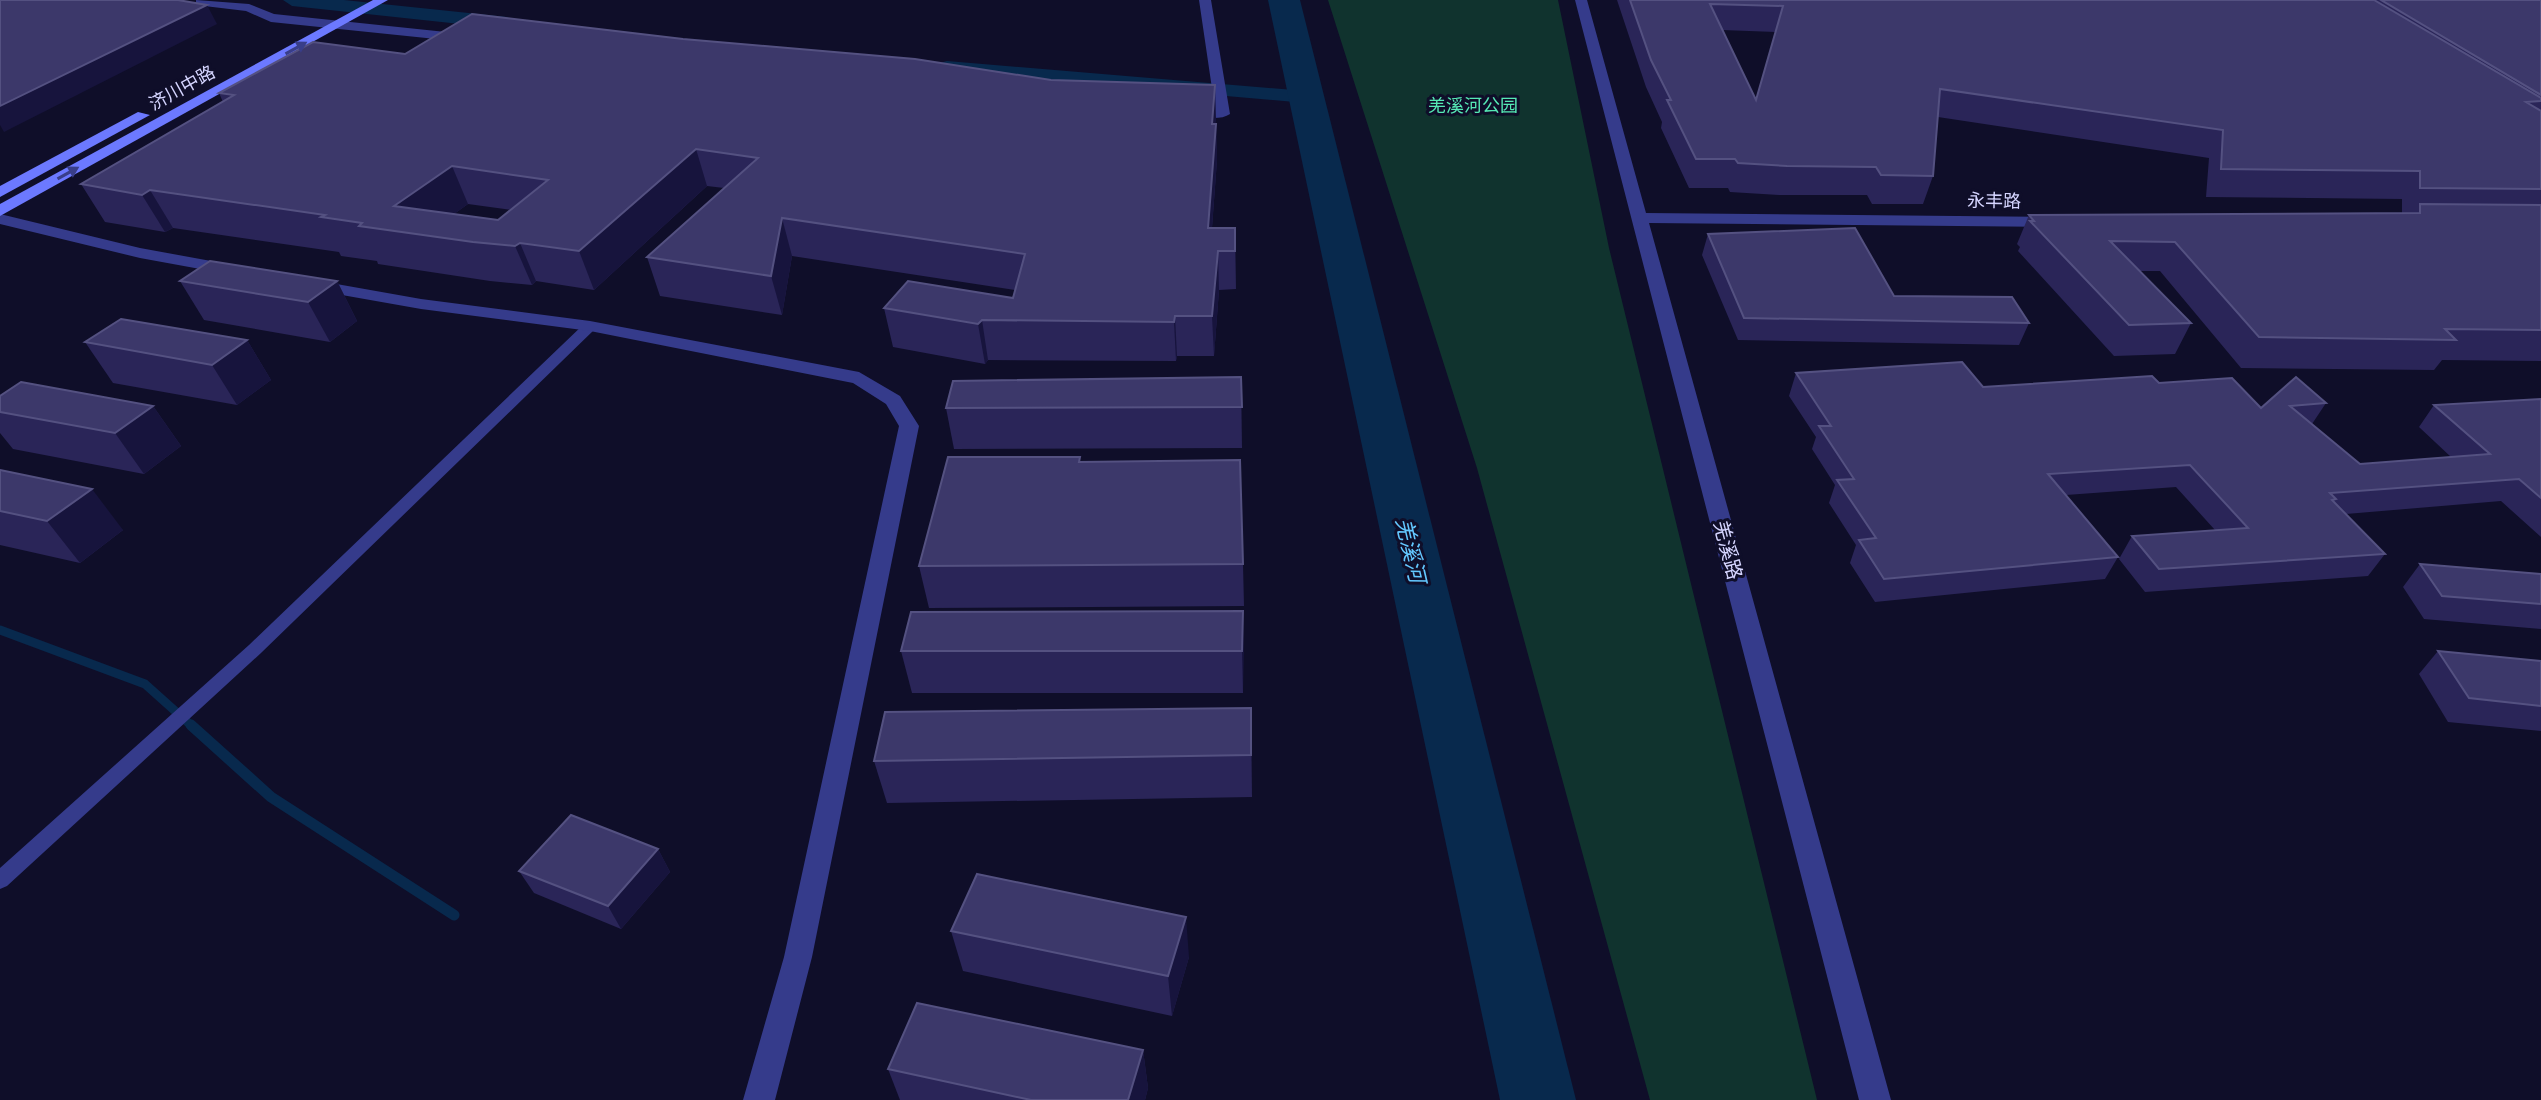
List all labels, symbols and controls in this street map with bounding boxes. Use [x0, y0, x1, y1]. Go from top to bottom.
one-way arrow [285, 41, 307, 55]
street label: 济川中路 [145, 61, 219, 115]
park label: 羌溪河公园 [1428, 95, 1518, 117]
one-way arrow [57, 167, 80, 180]
street label: 永丰路 [1967, 190, 2021, 212]
water label: 羌溪河 [1390, 515, 1432, 589]
street label: 羌溪路 [1709, 518, 1747, 582]

